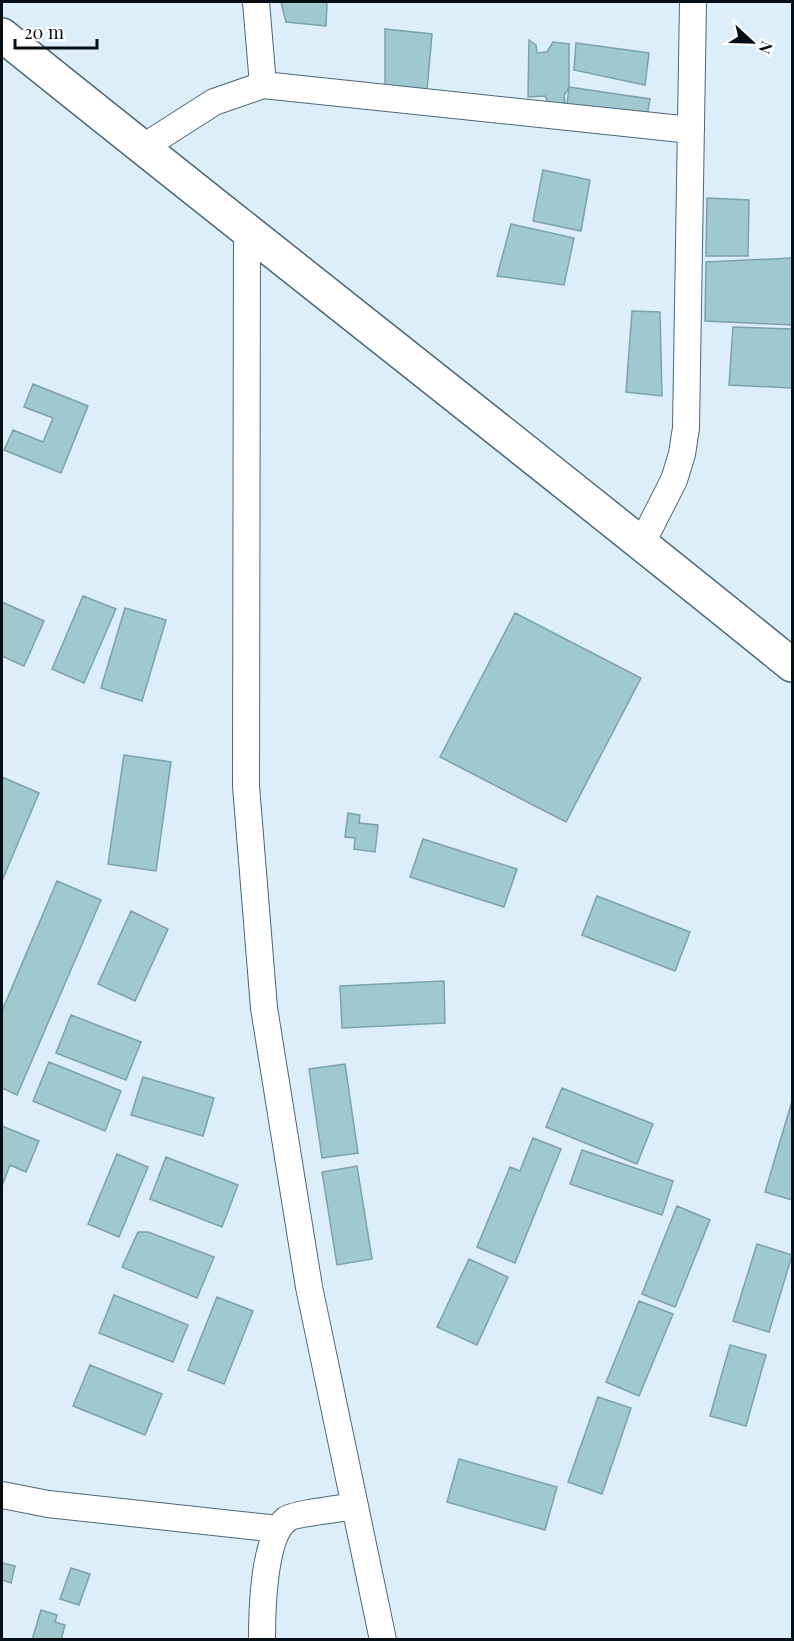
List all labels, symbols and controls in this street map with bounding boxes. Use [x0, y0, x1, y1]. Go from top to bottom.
scale bar [15, 12, 98, 50]
north arrow [722, 12, 782, 72]
text: 20 m [24, 20, 64, 44]
text: N [754, 39, 778, 58]

